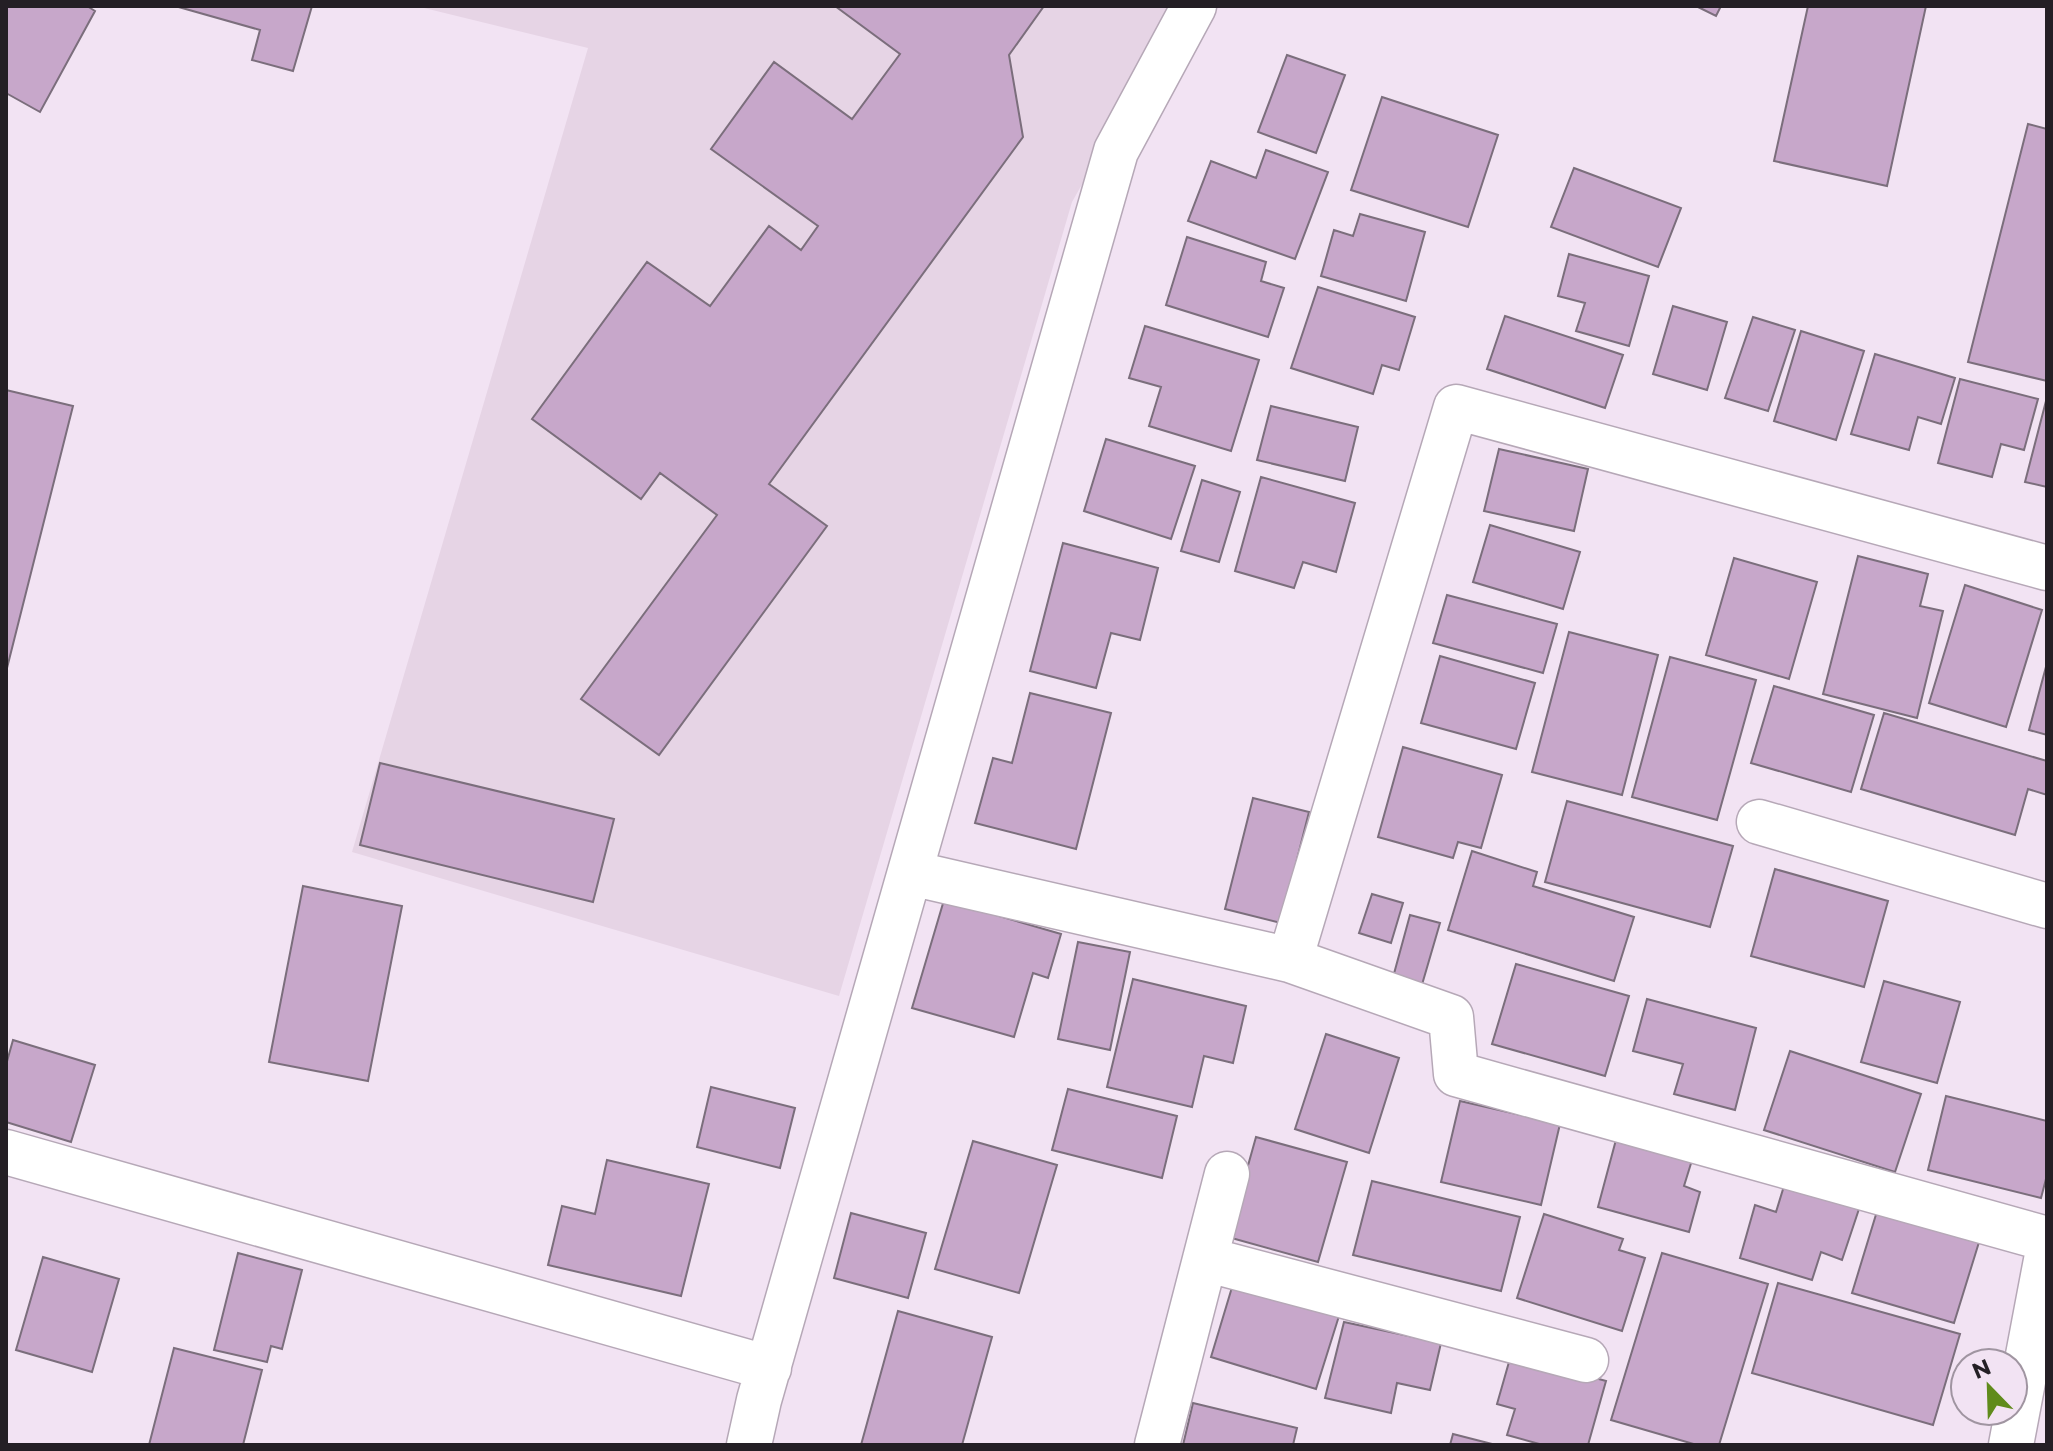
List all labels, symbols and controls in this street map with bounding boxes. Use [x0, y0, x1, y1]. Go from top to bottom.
north arrow [1949, 1347, 2029, 1427]
text: N [1968, 1353, 1995, 1385]

